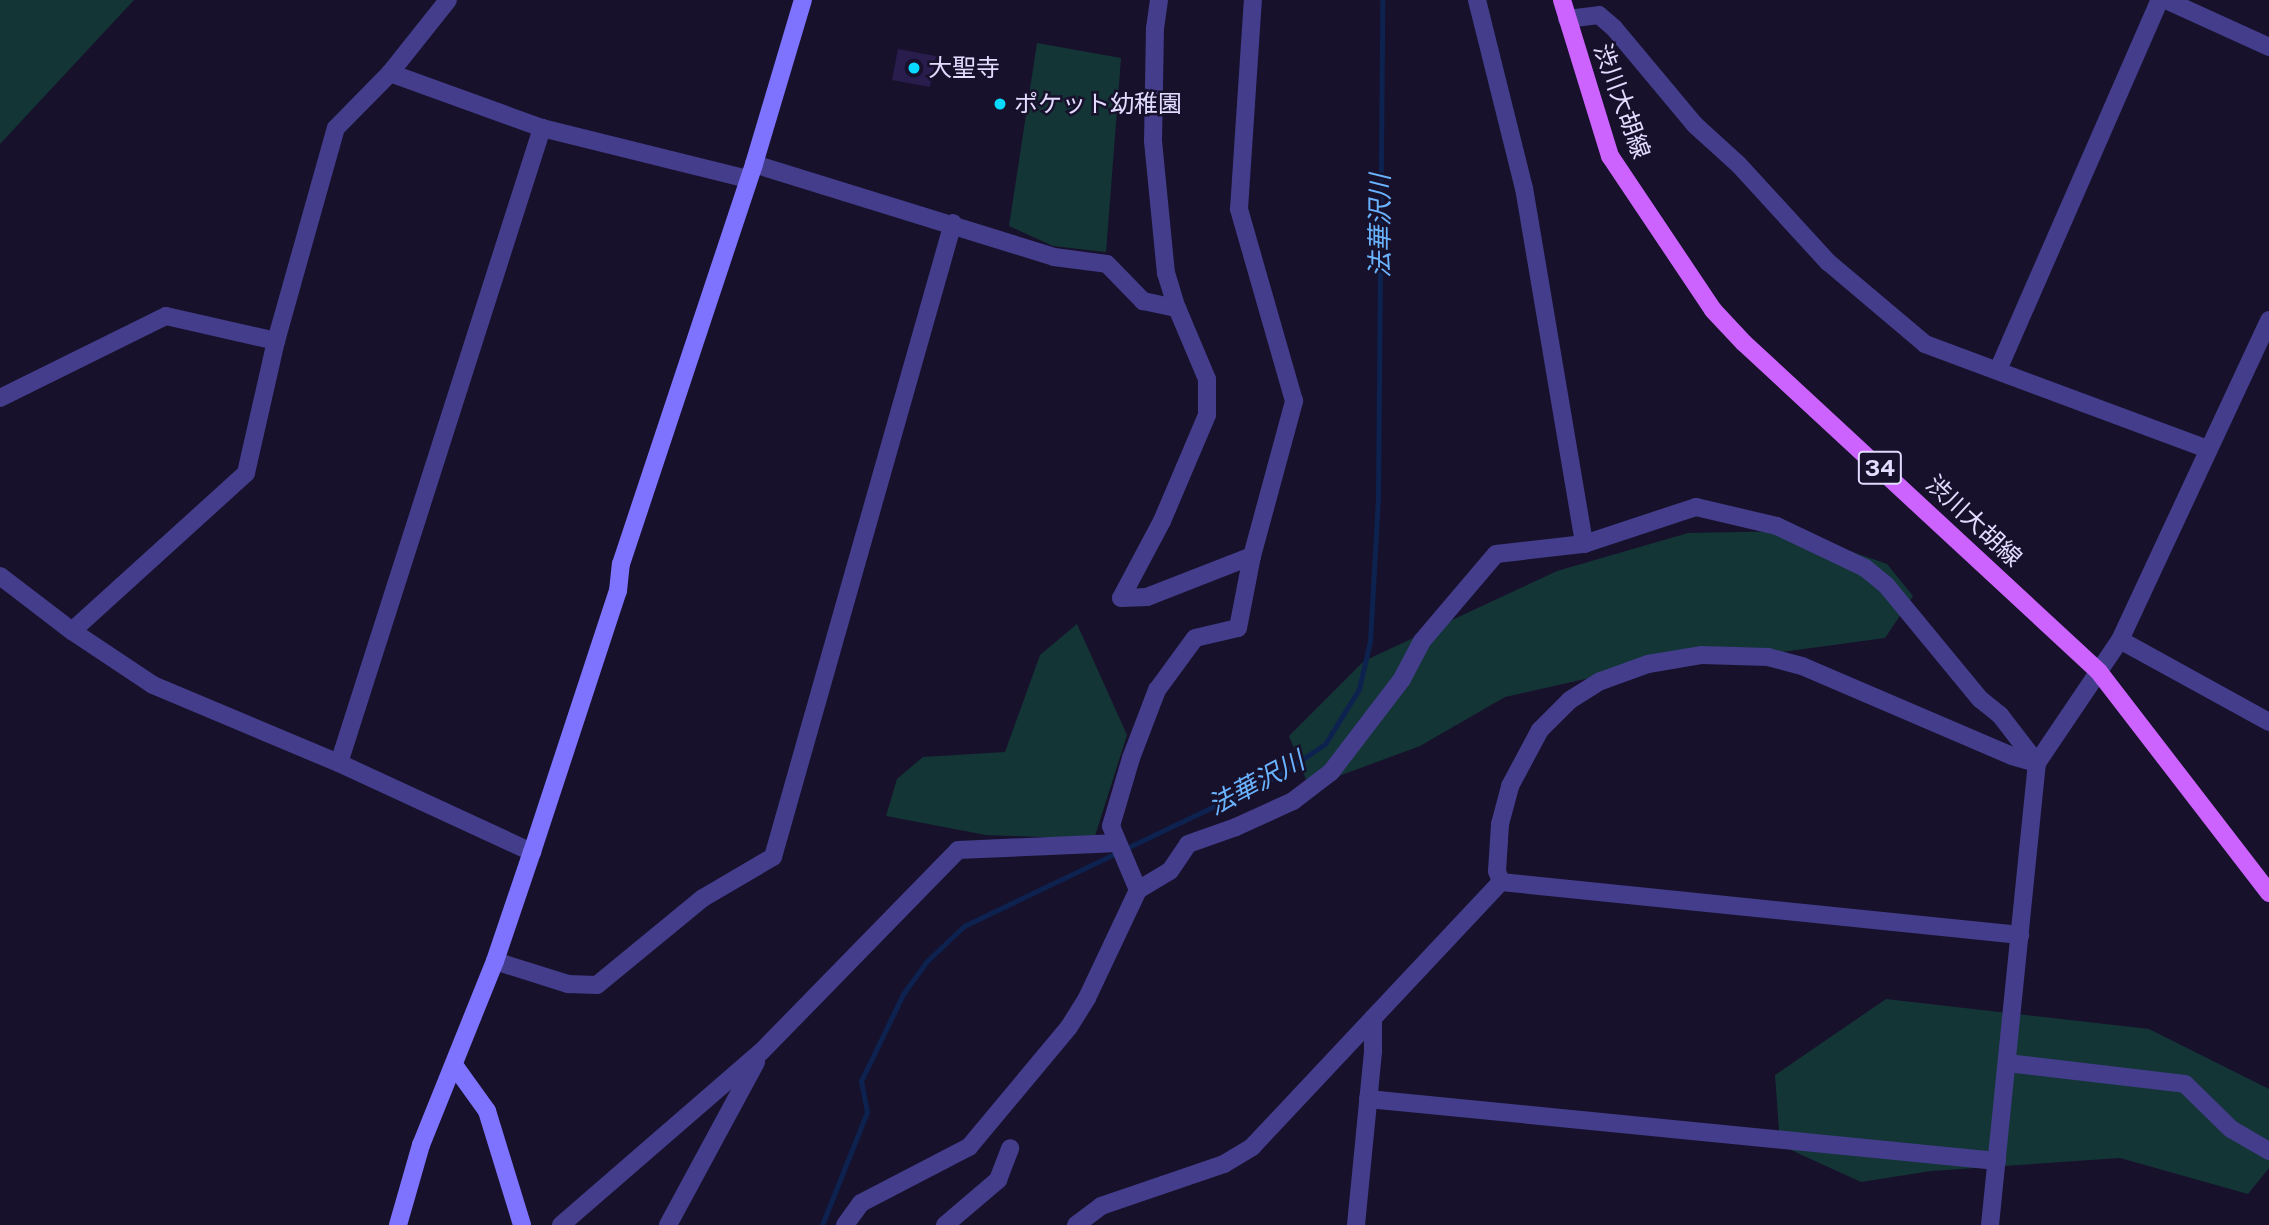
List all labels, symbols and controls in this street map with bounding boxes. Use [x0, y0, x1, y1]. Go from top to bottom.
street label: 渋川大胡線 [1588, 40, 1656, 162]
place label: 大聖寺 [928, 54, 1000, 82]
marker: 大聖寺 [906, 60, 922, 76]
place label: ポケット幼稚園 [1014, 90, 1182, 118]
marker: ポケット幼稚園 [992, 96, 1008, 112]
water label: 法華沢川 [1364, 174, 1396, 278]
road number: 34 [1857, 448, 1903, 488]
street label: 渋川大胡線 [1920, 470, 2028, 572]
water label: 法華沢川 [1203, 745, 1309, 821]

